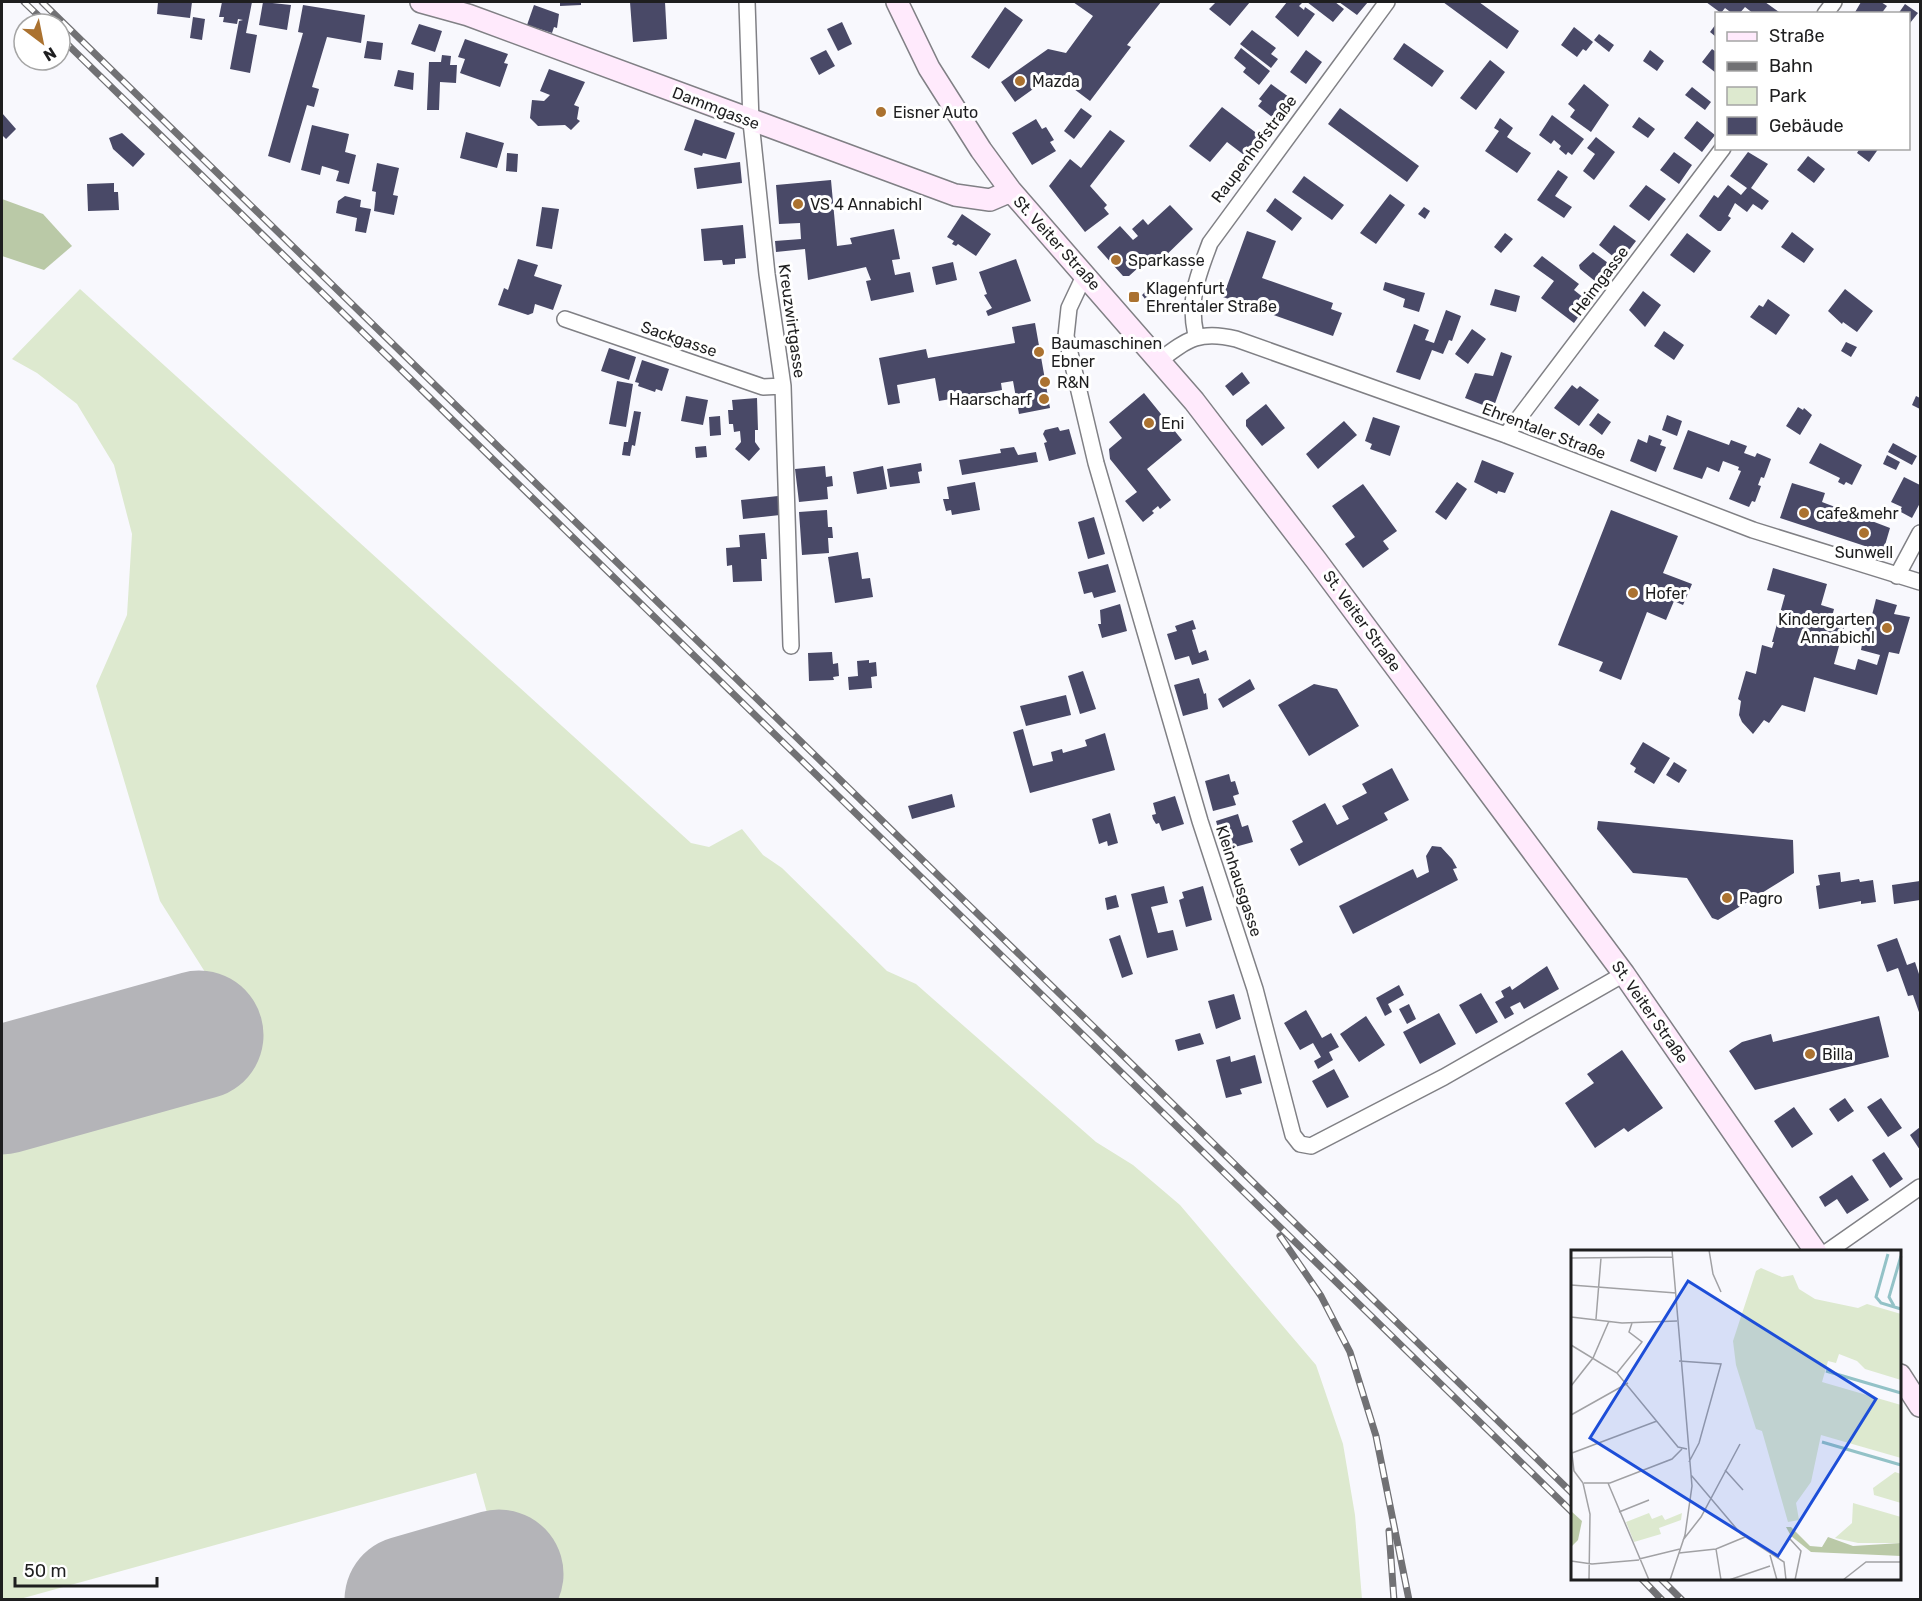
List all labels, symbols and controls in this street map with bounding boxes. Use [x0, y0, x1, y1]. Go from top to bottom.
north arrow [12, 12, 72, 72]
legend [1715, 12, 1910, 150]
text: Straße [1769, 25, 1825, 47]
text: N [40, 43, 60, 65]
text: Bahn [1769, 55, 1813, 77]
place label: Mazda [1032, 72, 1080, 91]
marker: Mazda [1013, 74, 1027, 88]
street label: Dammgasse [670, 83, 762, 133]
text: Park [1769, 85, 1807, 107]
street label: Raupenhofstraße [1207, 91, 1301, 207]
place label: Eisner Auto [893, 103, 978, 122]
marker: Eisner Auto [874, 105, 888, 119]
text: Gebäude [1769, 115, 1844, 137]
street label: St. Veiter Straße [1010, 192, 1104, 294]
place label: VS 4 Annabichl [810, 195, 922, 214]
marker: VS 4 Annabichl [791, 197, 805, 211]
street label: Heimgasse [1568, 242, 1632, 320]
place label: Sparkasse [1128, 251, 1205, 270]
marker: Sparkasse [1109, 253, 1123, 267]
street label: Kreuzwirtgasse [775, 263, 809, 379]
place label: Klagenfurt Ehrentaler Straße [1146, 279, 1277, 316]
marker: Klagenfurt Ehrentaler Straße [1127, 290, 1141, 304]
street label: Sackgasse [638, 317, 720, 361]
place label: Baumaschinen Ebner [1051, 334, 1162, 371]
marker: Baumaschinen Ebner [1032, 345, 1046, 359]
place label: R&N [1057, 373, 1090, 392]
marker: R&N [1038, 375, 1052, 389]
place label: Haarscharf [949, 390, 1033, 409]
marker: Haarscharf [1037, 392, 1051, 406]
street label: Ehrentaler Straße [1480, 399, 1609, 463]
place label: Eni [1161, 414, 1184, 433]
marker: Eni [1142, 416, 1156, 430]
place label: cafe&mehr [1816, 504, 1899, 523]
marker: cafe&mehr [1797, 506, 1811, 520]
marker: Sunwell [1857, 526, 1871, 540]
place label: Sunwell [1835, 543, 1893, 562]
street label: St. Veiter Straße [1319, 567, 1405, 675]
place label: Hofer [1645, 584, 1687, 603]
marker: Hofer [1626, 586, 1640, 600]
place label: Kindergarten Annabichl [1778, 610, 1875, 647]
marker: Kindergarten Annabichl [1880, 621, 1894, 635]
street label: Kleinhausgasse [1212, 823, 1266, 939]
place label: Pagro [1739, 889, 1783, 908]
marker: Pagro [1720, 891, 1734, 905]
street label: St. Veiter Straße [1608, 957, 1692, 1067]
place label: Billa [1822, 1045, 1853, 1064]
marker: Billa [1803, 1047, 1817, 1061]
inset map [1571, 1250, 1901, 1580]
scale bar [15, 1550, 158, 1588]
text: 50 m [24, 1560, 67, 1582]

